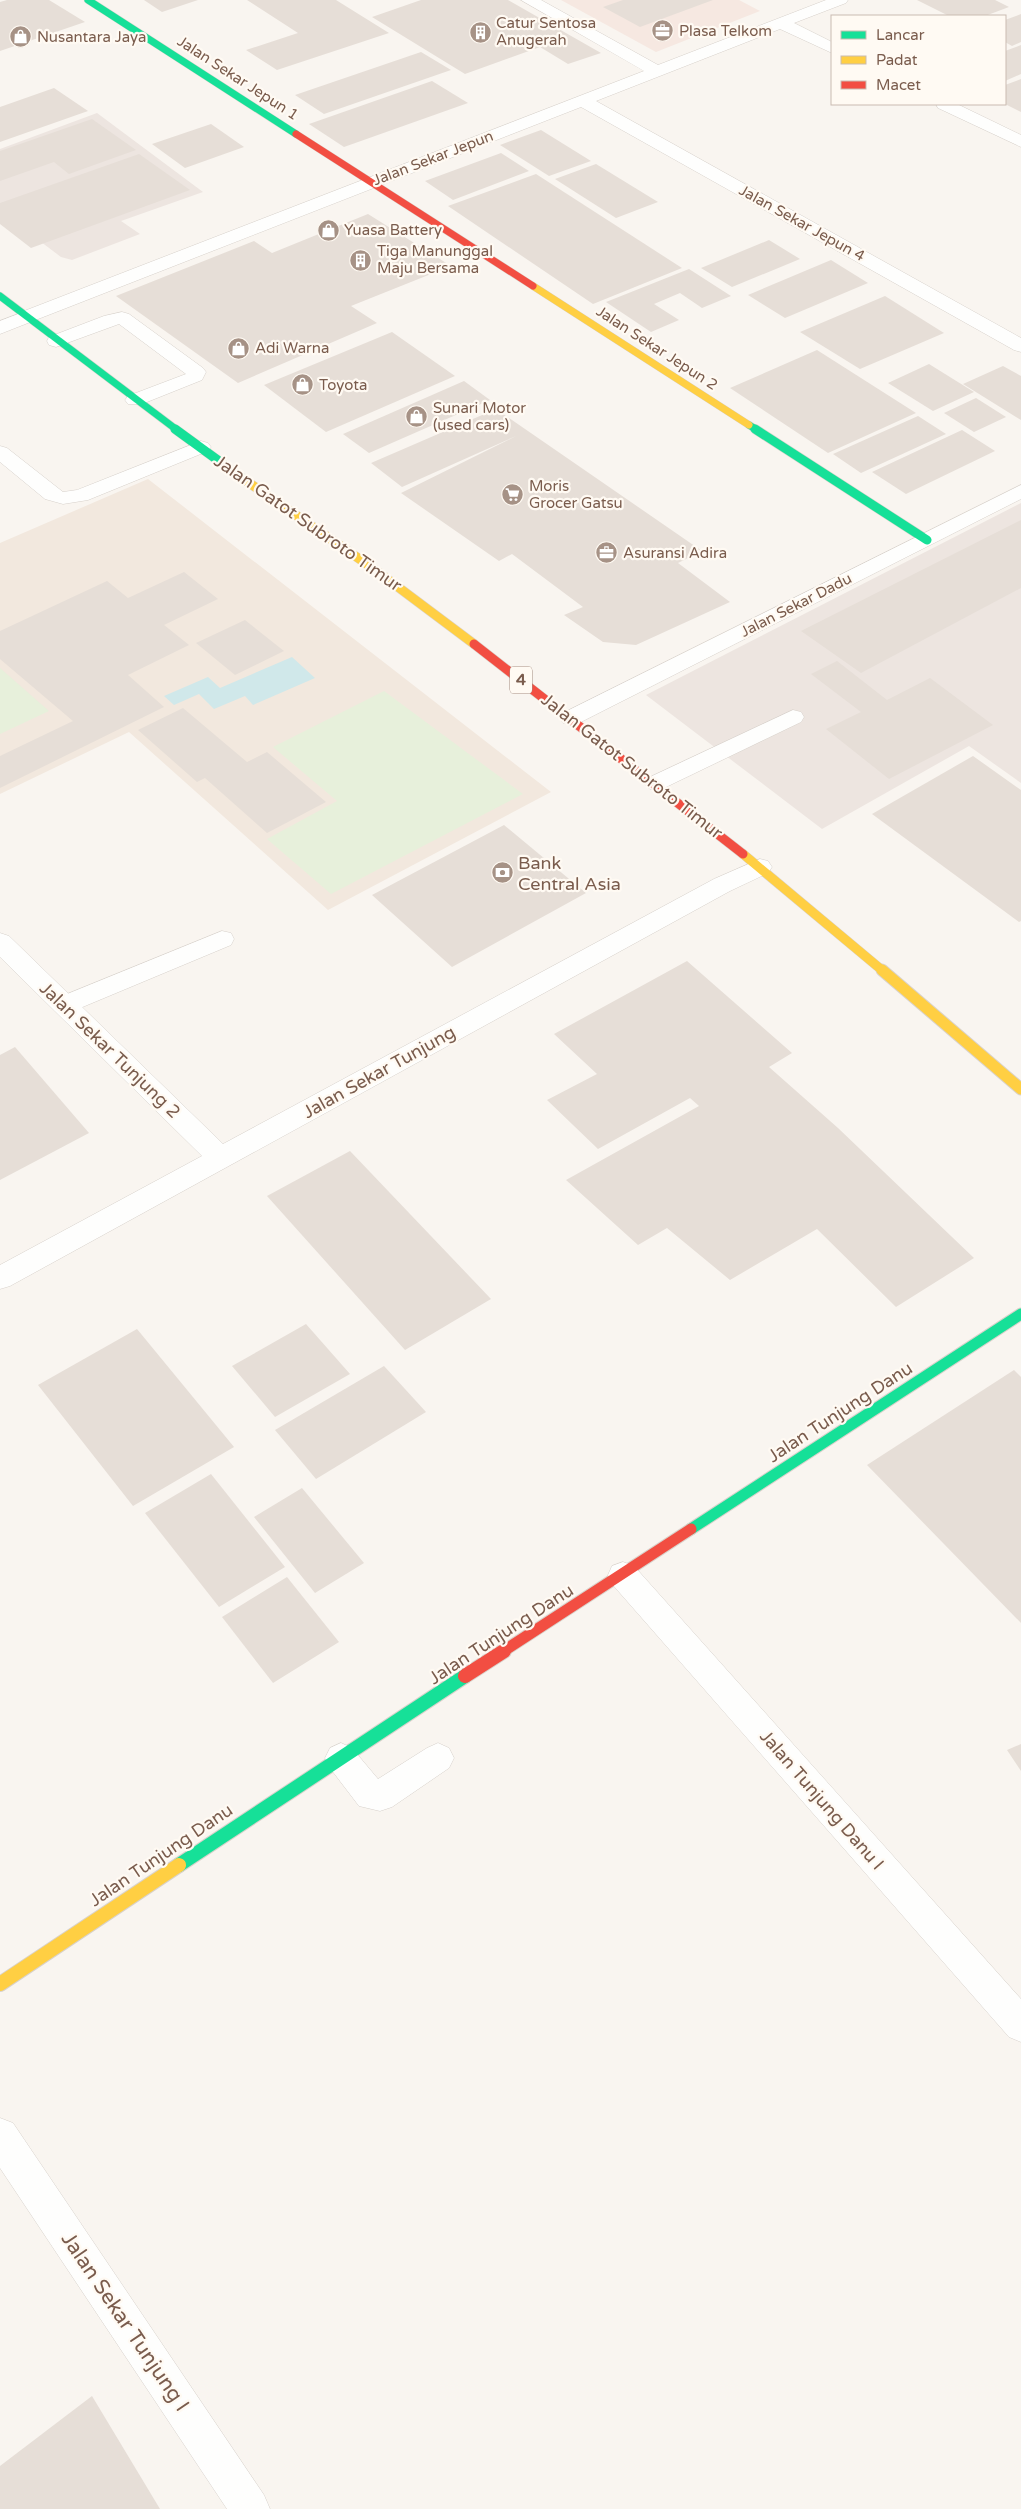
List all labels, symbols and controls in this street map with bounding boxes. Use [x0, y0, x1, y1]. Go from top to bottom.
place label: Catur Sentosa Anugerah [496, 14, 596, 49]
legend [831, 15, 1006, 105]
office icon: Plasa Telkom [651, 19, 675, 43]
building icon: Catur Sentosa Anugerah [468, 20, 492, 44]
place label: Plasa Telkom [679, 22, 772, 40]
shop icon: Nusantara Jaya [9, 25, 33, 49]
text: Lancar [876, 26, 925, 44]
place label: Nusantara Jaya [37, 28, 147, 46]
street label: Jalan Sekar Jepun 1 [174, 32, 302, 124]
text: Padat [876, 51, 918, 69]
text: Macet [876, 76, 921, 94]
street label: Jalan Sekar Jepun [370, 127, 496, 189]
street label: Jalan Sekar Jepun 4 [736, 181, 868, 265]
shop icon: Yuasa Battery [316, 218, 340, 242]
place label: Yuasa Battery [344, 221, 442, 239]
place label: Tiga Manunggal Maju Bersama [377, 242, 493, 277]
building icon: Tiga Manunggal Maju Bersama [349, 248, 373, 272]
street label: Jalan Sekar Jepun 2 [593, 302, 721, 394]
shop icon: Adi Warna [227, 336, 251, 360]
place label: Adi Warna [255, 339, 329, 357]
shop icon: Toyota [291, 373, 315, 397]
place label: Toyota [319, 376, 367, 394]
place label: Sunari Motor (used cars) [433, 399, 526, 434]
shop icon: Sunari Motor (used cars) [405, 405, 429, 429]
street label: Jalan Gatot Subroto Timur [210, 450, 406, 596]
place label: Moris Grocer Gatsu [529, 477, 623, 512]
supermarket icon: Moris Grocer Gatsu [501, 483, 525, 507]
office icon: Asuransi Adira [595, 541, 619, 565]
place label: Asuransi Adira [623, 544, 727, 562]
street label: Jalan Sekar Dadu [737, 569, 855, 641]
road number: 4 [510, 666, 532, 694]
street label: Jalan Gatot Subroto Timur [537, 688, 727, 844]
place label: Bank Central Asia [518, 852, 621, 895]
bank icon: Bank Central Asia [490, 861, 514, 885]
street label: Jalan Sekar Tunjung 2 [35, 977, 185, 1123]
street label: Jalan Sekar Tunjung [299, 1021, 459, 1123]
street label: Jalan Tunjung Danu [763, 1357, 917, 1467]
street label: Jalan Tunjung Danu [424, 1579, 578, 1689]
street label: Jalan Tunjung Danu I [755, 1726, 889, 1874]
street label: Jalan Tunjung Danu [85, 1799, 237, 1911]
street label: Jalan Sekar Tunjung I [56, 2228, 194, 2416]

